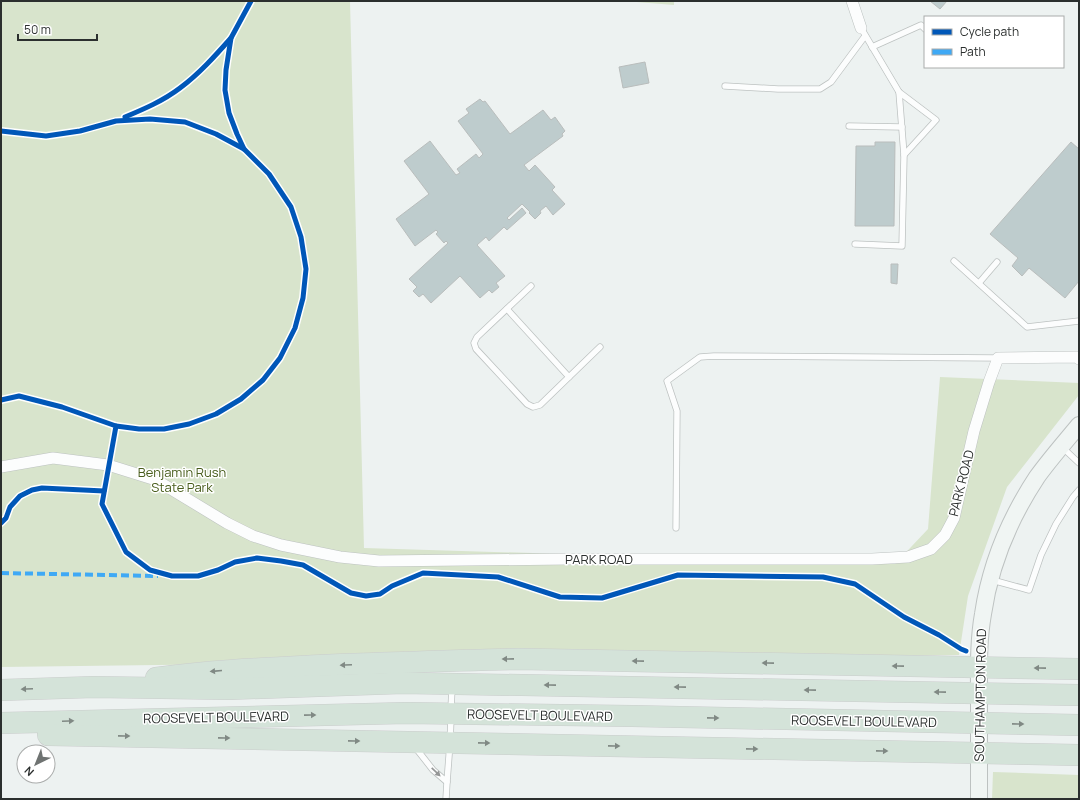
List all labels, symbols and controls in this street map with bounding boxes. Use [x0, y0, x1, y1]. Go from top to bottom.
scale bar [18, 16, 97, 42]
legend [924, 16, 1064, 68]
text: 50 m [24, 21, 51, 38]
text: Cycle path [960, 23, 1019, 40]
text: Path [960, 43, 986, 60]
street label: PARK ROAD [944, 448, 978, 518]
park label: Benjamin Rush State Park [138, 463, 226, 496]
street label: PARK ROAD [565, 550, 633, 568]
street label: SOUTHAMPTON ROAD [970, 628, 990, 762]
one-way arrow [501, 656, 514, 662]
one-way arrow [631, 658, 644, 664]
one-way arrow [761, 660, 774, 666]
one-way arrow [339, 661, 352, 668]
one-way arrow [891, 663, 904, 669]
one-way arrow [1033, 665, 1046, 671]
one-way arrow [210, 667, 222, 674]
one-way arrow [543, 682, 556, 688]
one-way arrow [673, 684, 686, 690]
one-way arrow [20, 686, 33, 692]
one-way arrow [804, 686, 816, 693]
one-way arrow [933, 689, 946, 695]
street label: ROOSEVELT BOULEVARD [467, 705, 613, 725]
street label: ROOSEVELT BOULEVARD [143, 707, 289, 727]
street label: ROOSEVELT BOULEVARD [791, 711, 937, 731]
one-way arrow [304, 712, 317, 718]
one-way arrow [707, 715, 720, 721]
one-way arrow [62, 718, 75, 724]
one-way arrow [1012, 721, 1025, 727]
one-way arrow [118, 733, 130, 740]
one-way arrow [218, 735, 231, 741]
one-way arrow [348, 738, 361, 744]
one-way arrow [478, 740, 490, 747]
one-way arrow [608, 743, 621, 749]
north arrow [16, 744, 56, 784]
one-way arrow [746, 745, 758, 752]
one-way arrow [876, 748, 889, 754]
text: N [21, 763, 37, 780]
one-way arrow [431, 767, 441, 777]

